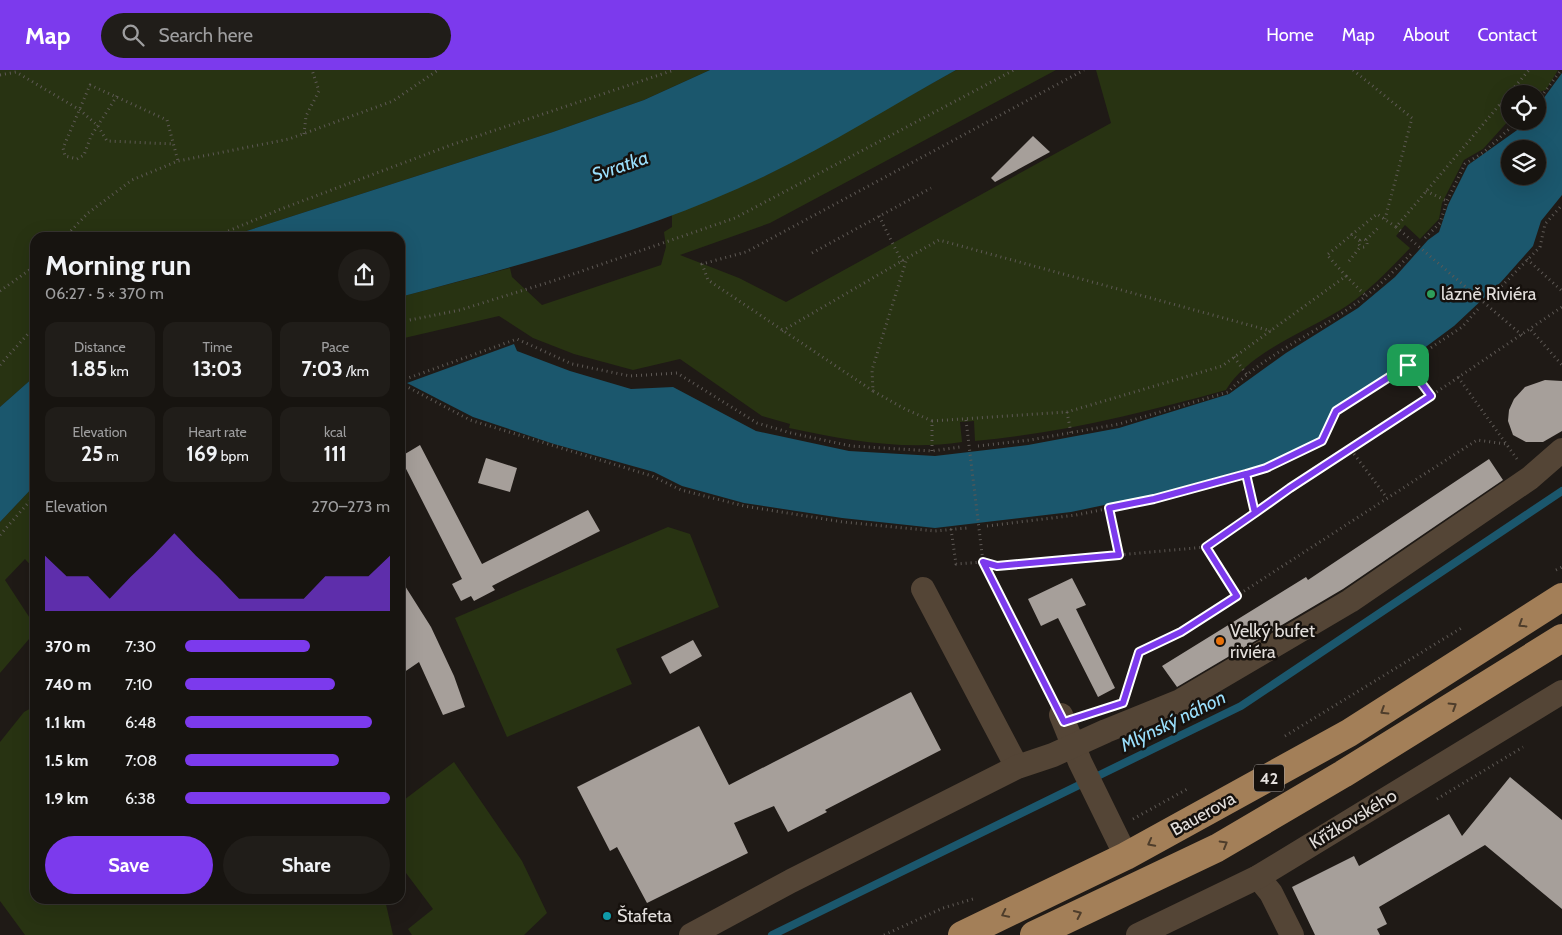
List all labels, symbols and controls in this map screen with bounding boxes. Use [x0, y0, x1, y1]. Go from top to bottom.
search box [101, 13, 451, 58]
text: Map [25, 21, 71, 50]
icon: search [119, 21, 147, 49]
text: Search here [159, 24, 253, 47]
text: Home [1266, 24, 1314, 46]
text: Map [1342, 24, 1375, 46]
text: About [1403, 24, 1449, 46]
text: Contact [1477, 24, 1537, 46]
map controls [1501, 85, 1546, 185]
button: locate [1501, 85, 1546, 130]
button: layers [1501, 140, 1546, 185]
water label: Svratka [589, 146, 651, 186]
text: Morning run [45, 248, 191, 282]
button: share [338, 249, 390, 301]
place label: lázně Riviéra [1441, 283, 1537, 305]
text: 06:27 · 5 × 370 m [45, 284, 164, 303]
marker: lázně Riviéra [1425, 288, 1437, 300]
text: Distance [74, 338, 126, 356]
text: Time [203, 338, 232, 356]
text: Pace [321, 338, 349, 356]
pin [1387, 344, 1429, 386]
icon: arrive [1394, 351, 1422, 379]
text: 1.85 [71, 356, 107, 381]
text: 13:03 [193, 356, 242, 381]
text: 7:03 [301, 356, 343, 381]
text: km [107, 362, 129, 380]
text: /km [343, 362, 369, 380]
text: Elevation [72, 423, 127, 441]
text: Heart rate [188, 423, 247, 441]
text: kcal [324, 423, 346, 441]
text: 25 [81, 441, 103, 466]
text: 169 [186, 441, 218, 466]
text: 111 [324, 441, 347, 466]
text: m [103, 447, 119, 465]
text: bpm [218, 447, 249, 465]
text: Elevation [45, 497, 108, 516]
text: 270–273 m [311, 497, 390, 516]
one-way arrow [1518, 618, 1527, 628]
place label: Velký bufet riviéra [1230, 620, 1315, 663]
marker: Velký bufet riviéra [1214, 635, 1226, 647]
text: 370 m [45, 637, 90, 656]
text: 7:30 [125, 637, 156, 656]
text: 740 m [45, 675, 91, 694]
text: 7:10 [125, 675, 153, 694]
water label: Mlýnský náhon [1116, 686, 1229, 757]
one-way arrow [1448, 703, 1457, 712]
one-way arrow [1380, 704, 1389, 714]
text: 1.1 km [45, 713, 85, 732]
text: 6:48 [125, 713, 156, 732]
text: 1.5 km [45, 751, 88, 770]
text: 7:08 [125, 751, 157, 770]
road number: 42 [1254, 764, 1284, 791]
street label: Křížkovského [1305, 784, 1401, 854]
street label: Bauerova [1167, 787, 1240, 841]
text: 1.9 km [45, 789, 88, 808]
text: 6:38 [125, 789, 156, 808]
button: Save [45, 836, 213, 894]
button: Share [223, 836, 390, 894]
one-way arrow [1148, 837, 1157, 847]
one-way arrow [1219, 840, 1228, 850]
place label: Štafeta [617, 905, 672, 927]
one-way arrow [1002, 908, 1011, 918]
marker: Štafeta [601, 910, 613, 922]
one-way arrow [1073, 910, 1082, 920]

